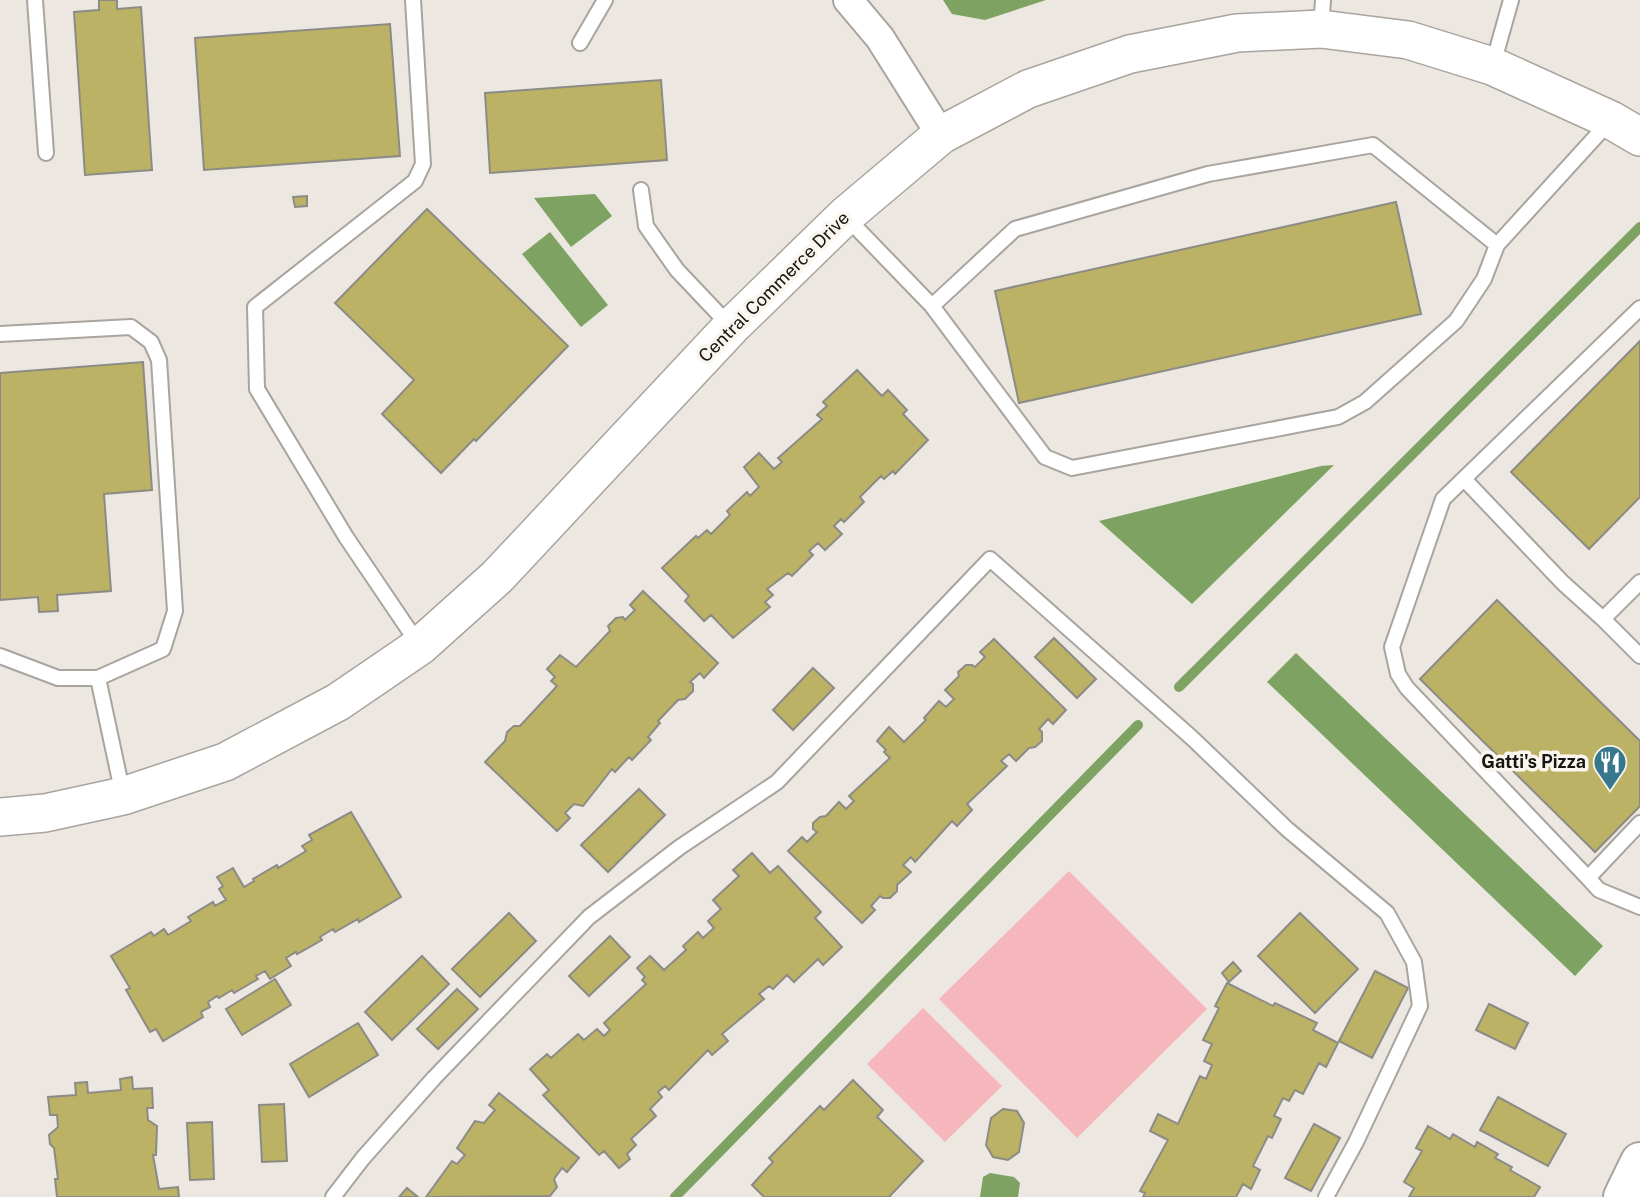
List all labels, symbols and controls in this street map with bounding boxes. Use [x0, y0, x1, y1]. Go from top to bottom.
street label: Central Commerce Drive [694, 207, 853, 366]
restaurant icon: Gatti's Pizza [1591, 743, 1629, 792]
place label: Gatti's Pizza [1481, 751, 1586, 772]

